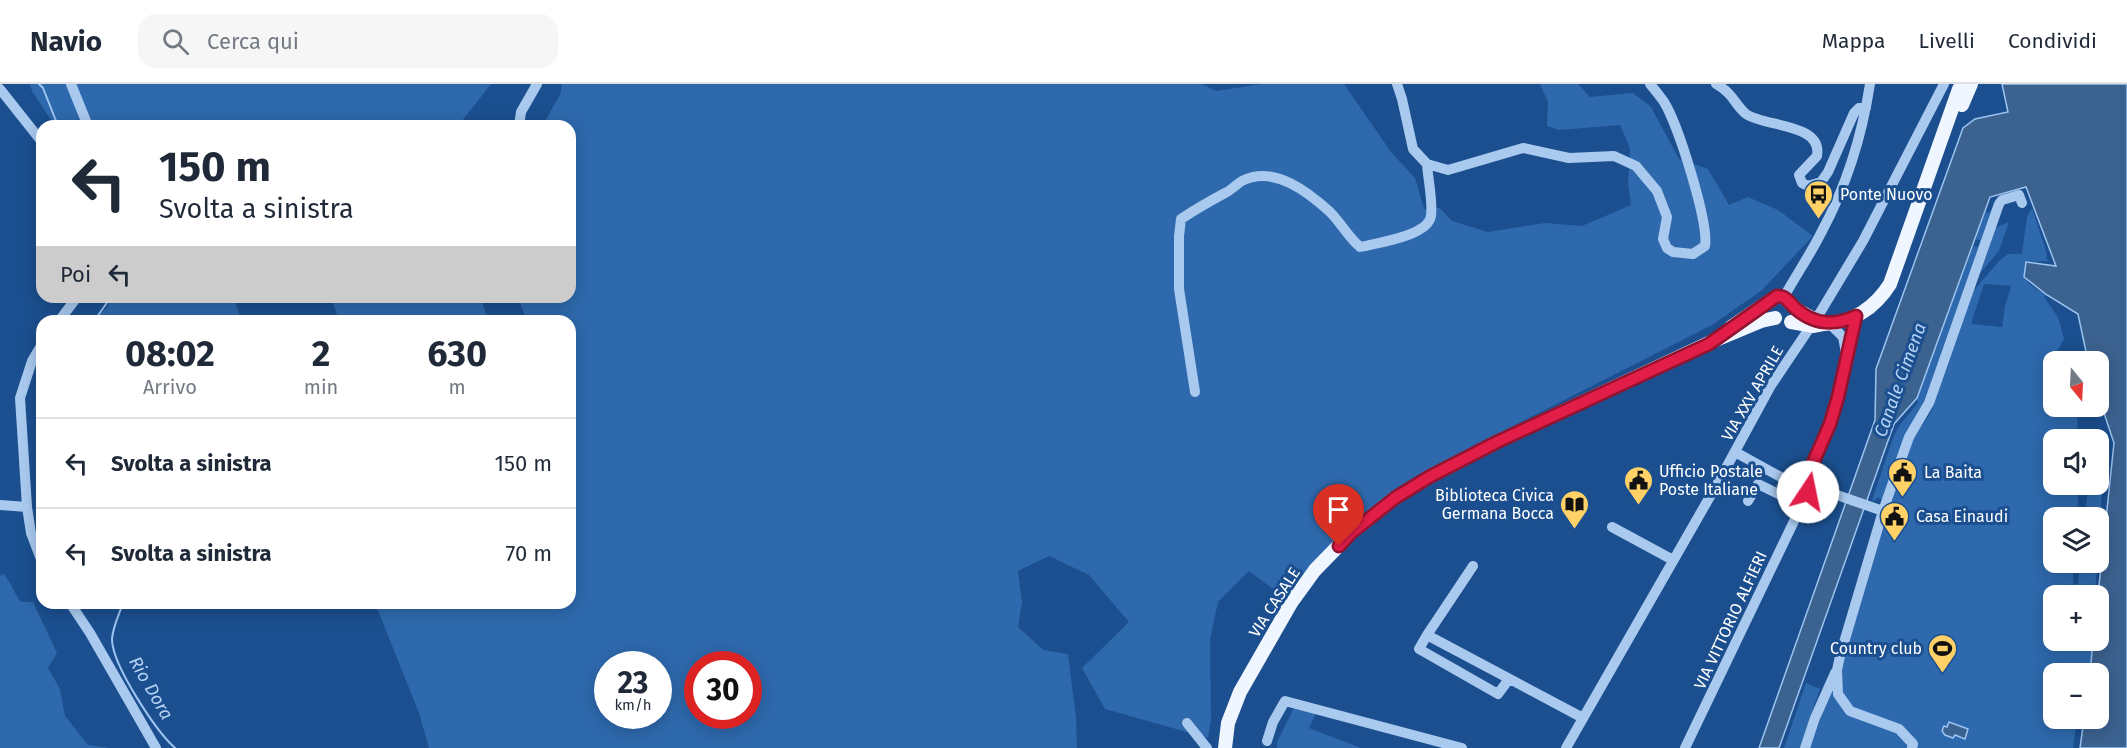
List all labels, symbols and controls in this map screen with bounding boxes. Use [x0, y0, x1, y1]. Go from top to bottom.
search box [138, 14, 558, 68]
text: Navio [30, 25, 102, 58]
icon: search [159, 25, 192, 58]
text: Cerca qui [207, 28, 299, 55]
text: Mappa [1822, 28, 1886, 54]
text: Livelli [1919, 28, 1975, 54]
text: Condividi [2008, 28, 2097, 54]
text: 150 m [159, 142, 271, 192]
icon: left [60, 144, 138, 222]
bus stop icon: Ponte Nuovo [1803, 178, 1835, 220]
place label: Ponte Nuovo [1840, 185, 1933, 204]
text: Svolta a sinistra [159, 193, 354, 225]
icon: left [103, 258, 136, 291]
text: Poi [60, 261, 91, 288]
water label: Canale Cimena [1869, 320, 1931, 440]
text: 08:02 [125, 332, 215, 376]
text: 2 [312, 332, 330, 376]
text: 630 [427, 332, 487, 376]
street label: VIA XXV APRILE [1717, 342, 1787, 444]
north arrow [2043, 351, 2109, 417]
map controls [2043, 351, 2109, 729]
text: Arrivo [143, 375, 197, 399]
text: min [304, 375, 338, 399]
text: m [449, 375, 466, 399]
button: sound [2043, 429, 2109, 495]
icon: left [60, 447, 93, 480]
text: Svolta a sinistra [111, 450, 272, 477]
text: 150 m [494, 450, 552, 477]
public building icon: La Baita [1887, 456, 1919, 498]
position arrow [1776, 460, 1840, 524]
place label: Ufficio Postale Poste Italiane [1659, 462, 1763, 499]
place label: La Baita [1924, 463, 1982, 482]
public building icon: Ufficio Postale Poste Italiane [1622, 464, 1654, 506]
pin [1313, 484, 1364, 546]
place label: Biblioteca Civica Germana Bocca [1435, 486, 1554, 523]
library icon: Biblioteca Civica Germana Bocca [1559, 488, 1591, 530]
icon: arrive [1322, 493, 1355, 526]
public building icon: Casa Einaudi [1879, 500, 1911, 542]
place label: Casa Einaudi [1916, 507, 2008, 526]
button: layers [2043, 507, 2109, 573]
icon: left [60, 537, 93, 570]
text: Svolta a sinistra [111, 540, 272, 567]
text: 70 m [506, 540, 552, 567]
street label: VIA VITTORIO ALFIERI [1690, 548, 1771, 692]
street label: VIA CASALE [1245, 564, 1304, 641]
button: + [2043, 585, 2109, 651]
sports icon: Country club [1927, 632, 1959, 674]
place label: Country club [1830, 639, 1922, 658]
speed limit sign: 30 [684, 651, 762, 729]
water label: Rio Dora [124, 652, 178, 724]
button: − [2043, 663, 2109, 729]
text: 23 [618, 665, 648, 701]
text: km/h [614, 696, 652, 714]

